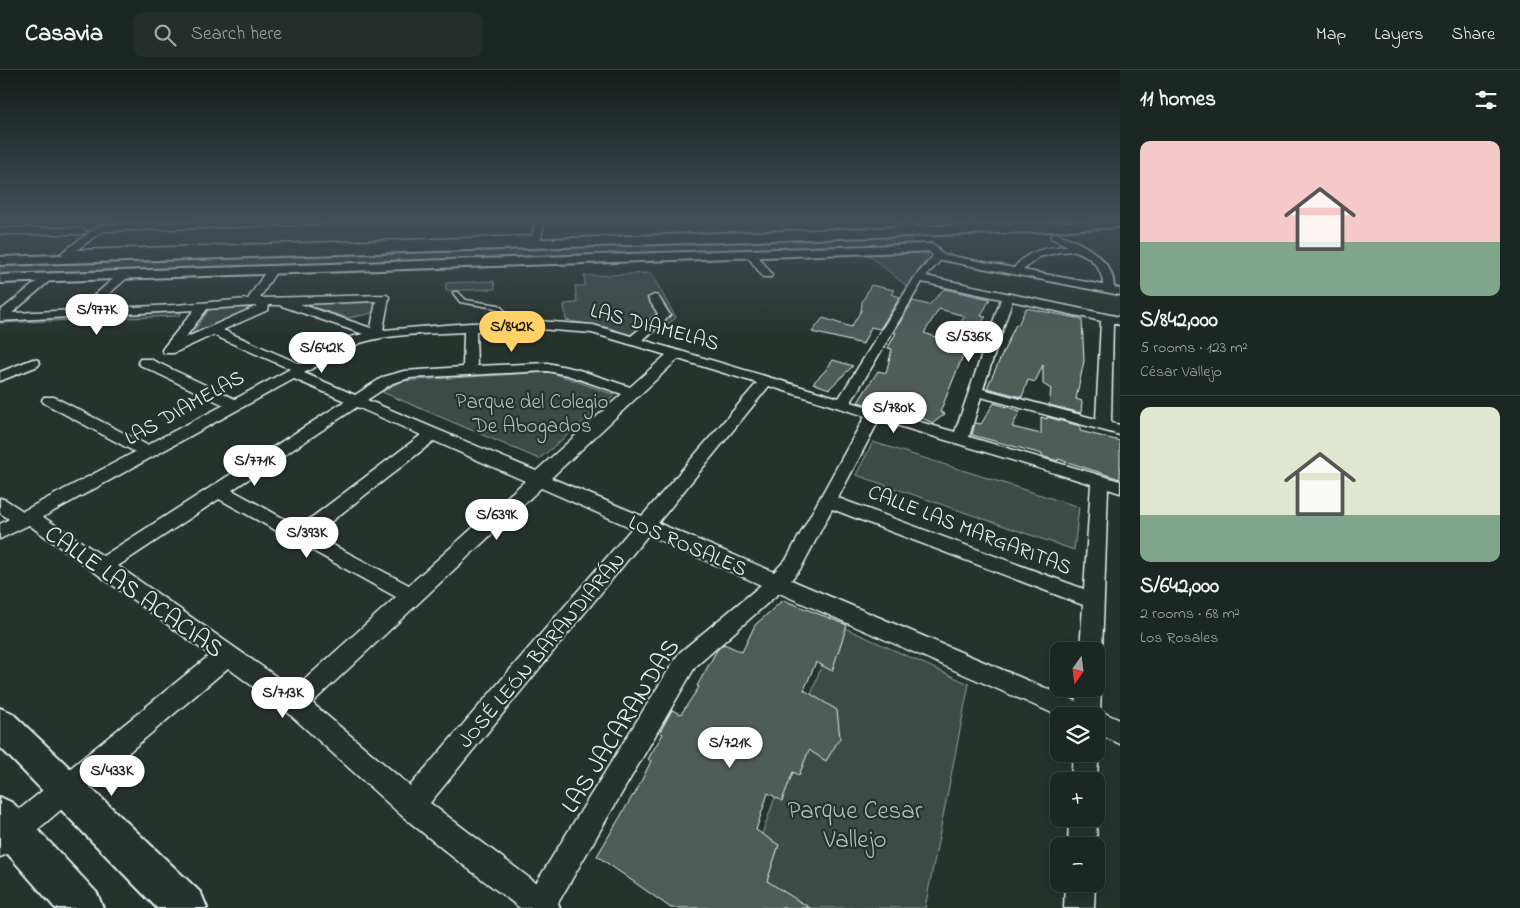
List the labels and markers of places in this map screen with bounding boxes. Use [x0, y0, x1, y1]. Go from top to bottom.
pin: S/977K [56, 294, 138, 336]
pin: S/842K [471, 310, 553, 353]
pin: S/536K [928, 320, 1010, 363]
pin: S/642K [281, 332, 363, 374]
pin: S/780K [853, 392, 935, 434]
pin: S/771K [214, 444, 296, 487]
pin: S/639K [456, 498, 538, 541]
pin: S/393K [266, 516, 348, 559]
pin: S/713K [242, 676, 324, 719]
pin: S/721K [689, 726, 771, 769]
pin: S/433K [71, 754, 153, 797]

